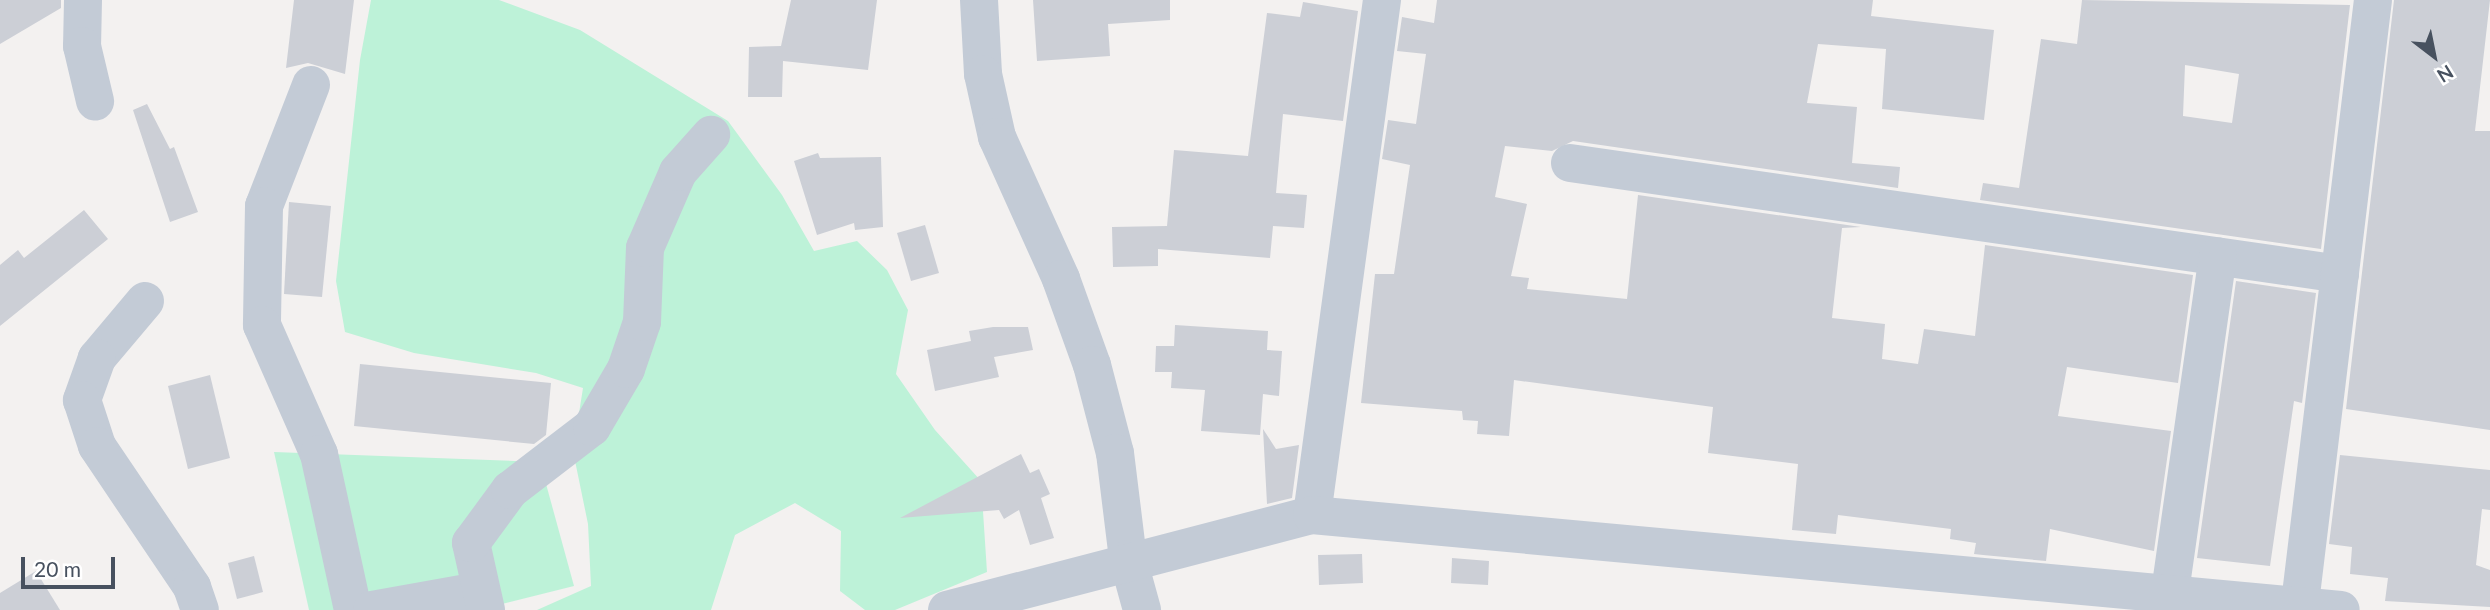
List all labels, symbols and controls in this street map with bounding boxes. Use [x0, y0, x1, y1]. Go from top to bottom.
north arrow [2399, 21, 2469, 91]
text: N [2433, 61, 2458, 88]
scale bar [24, 544, 119, 588]
text: 20 m [34, 556, 81, 581]

